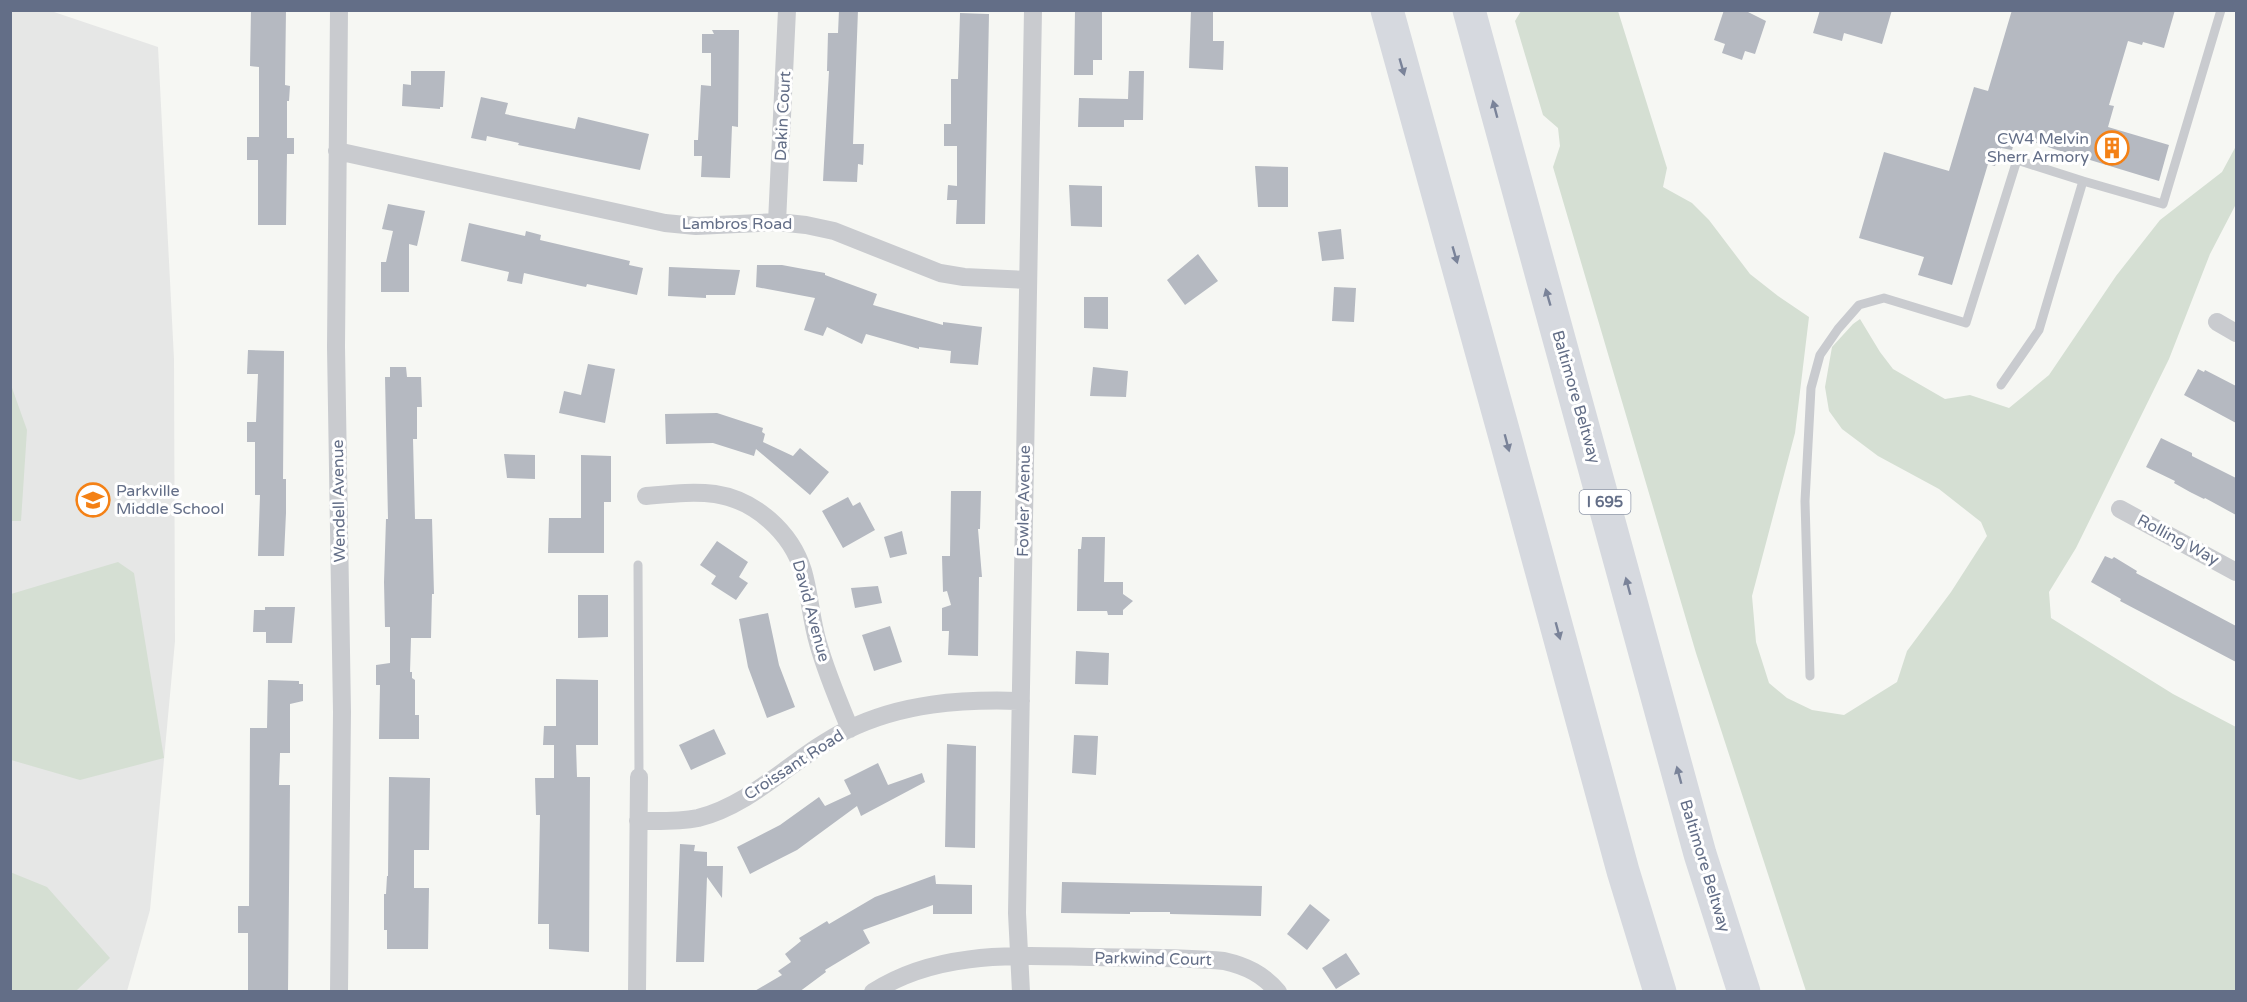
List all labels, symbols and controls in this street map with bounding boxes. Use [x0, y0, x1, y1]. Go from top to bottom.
one-way arrow [1398, 58, 1407, 76]
street label: Dakin Court [771, 71, 795, 161]
one-way arrow [1490, 100, 1500, 119]
place label: CW4 Melvin Sherr Armory [1987, 129, 2089, 167]
building icon: CW4 Melvin Sherr Armory [2094, 130, 2130, 166]
street label: Lambros Road [682, 214, 792, 234]
one-way arrow [1451, 246, 1460, 264]
one-way arrow [1543, 288, 1552, 306]
street label: Baltimore Beltway [1547, 328, 1605, 466]
one-way arrow [1503, 434, 1512, 452]
street label: Wendell Avenue [328, 439, 350, 563]
street label: Fowler Avenue [1013, 445, 1035, 557]
place label: Parkville Middle School [116, 481, 224, 519]
school or university icon: Parkville Middle School [75, 482, 111, 518]
road number: I 695 [1580, 490, 1630, 514]
street label: Rolling Way [2134, 510, 2223, 570]
street label: David Avenue [788, 558, 834, 664]
one-way arrow [1622, 577, 1632, 596]
one-way arrow [1554, 622, 1563, 640]
street label: Croissant Road [740, 725, 848, 805]
one-way arrow [1673, 766, 1683, 784]
street label: Baltimore Beltway [1675, 797, 1735, 935]
street label: Parkwind Court [1094, 948, 1212, 970]

